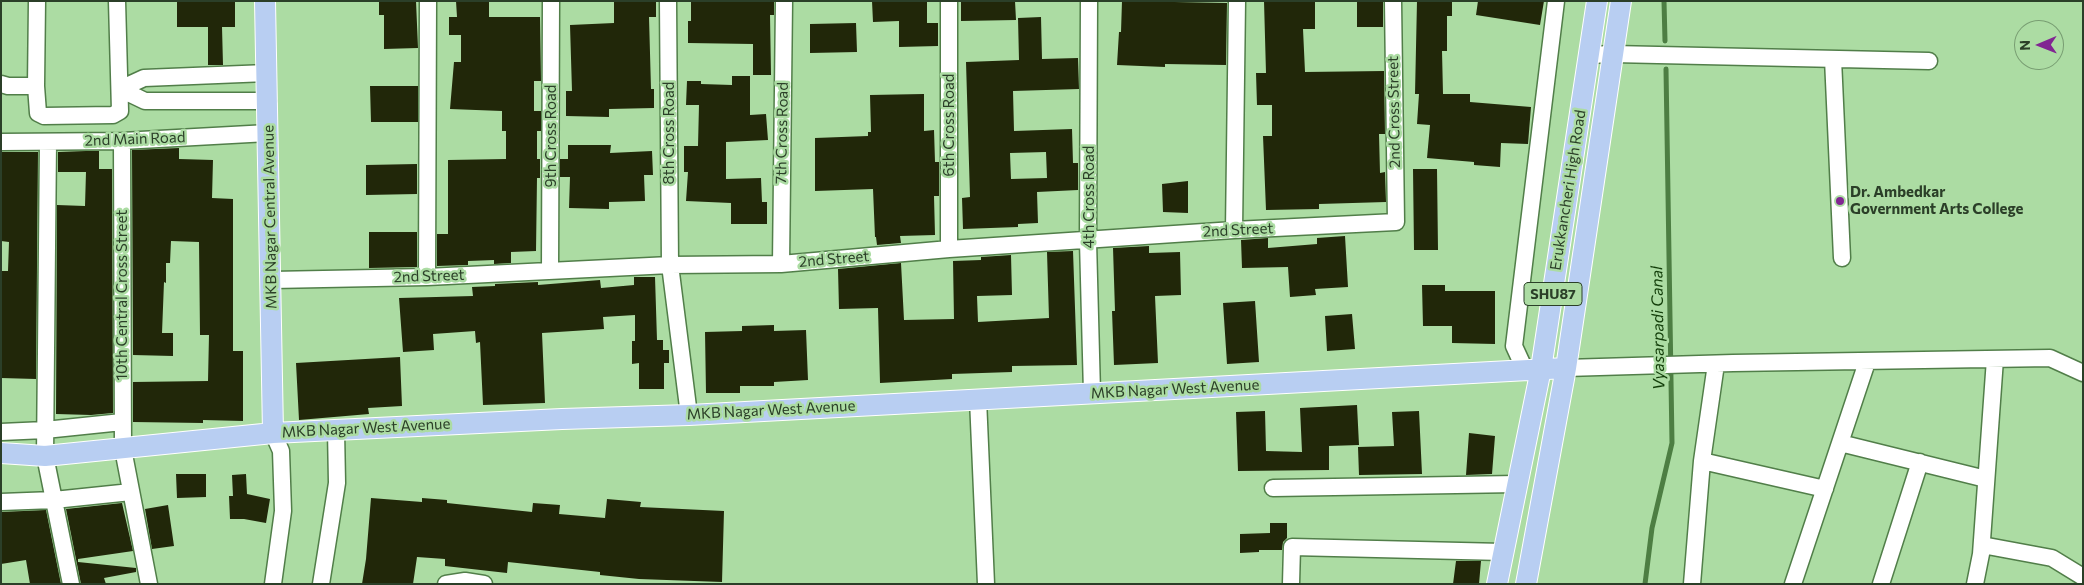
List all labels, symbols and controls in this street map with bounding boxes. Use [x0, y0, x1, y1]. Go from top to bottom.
north arrow [2014, 20, 2064, 70]
text: N [2016, 40, 2033, 51]
street label: 2nd Cross Street [1384, 56, 1404, 168]
street label: 6th Cross Road [940, 73, 958, 177]
street label: 8th Cross Road [660, 81, 678, 185]
street label: 7th Cross Road [772, 82, 792, 184]
street label: 9th Cross Road [542, 84, 560, 188]
street label: Erukkancheri High Road [1546, 108, 1590, 272]
street label: MKB Nagar Central Avenue [259, 125, 281, 309]
street label: 2nd Main Road [84, 128, 186, 150]
street label: 4th Cross Road [1080, 146, 1098, 248]
place label: Dr. Ambedkar Government Arts College [1850, 183, 2023, 218]
marker: Dr. Ambedkar Government Arts College [1834, 195, 1846, 207]
street label: 10th Central Cross Street [113, 210, 131, 380]
street label: 2nd Street [1202, 219, 1274, 241]
street label: 2nd Street [798, 247, 870, 271]
street label: 2nd Street [393, 266, 465, 286]
water label: Vyasarpadi Canal [1647, 266, 1669, 390]
road number: SHU87 [1524, 282, 1582, 306]
street label: MKB Nagar West Avenue [1090, 376, 1260, 402]
street label: MKB Nagar West Avenue [686, 397, 856, 423]
street label: MKB Nagar West Avenue [281, 415, 451, 441]

